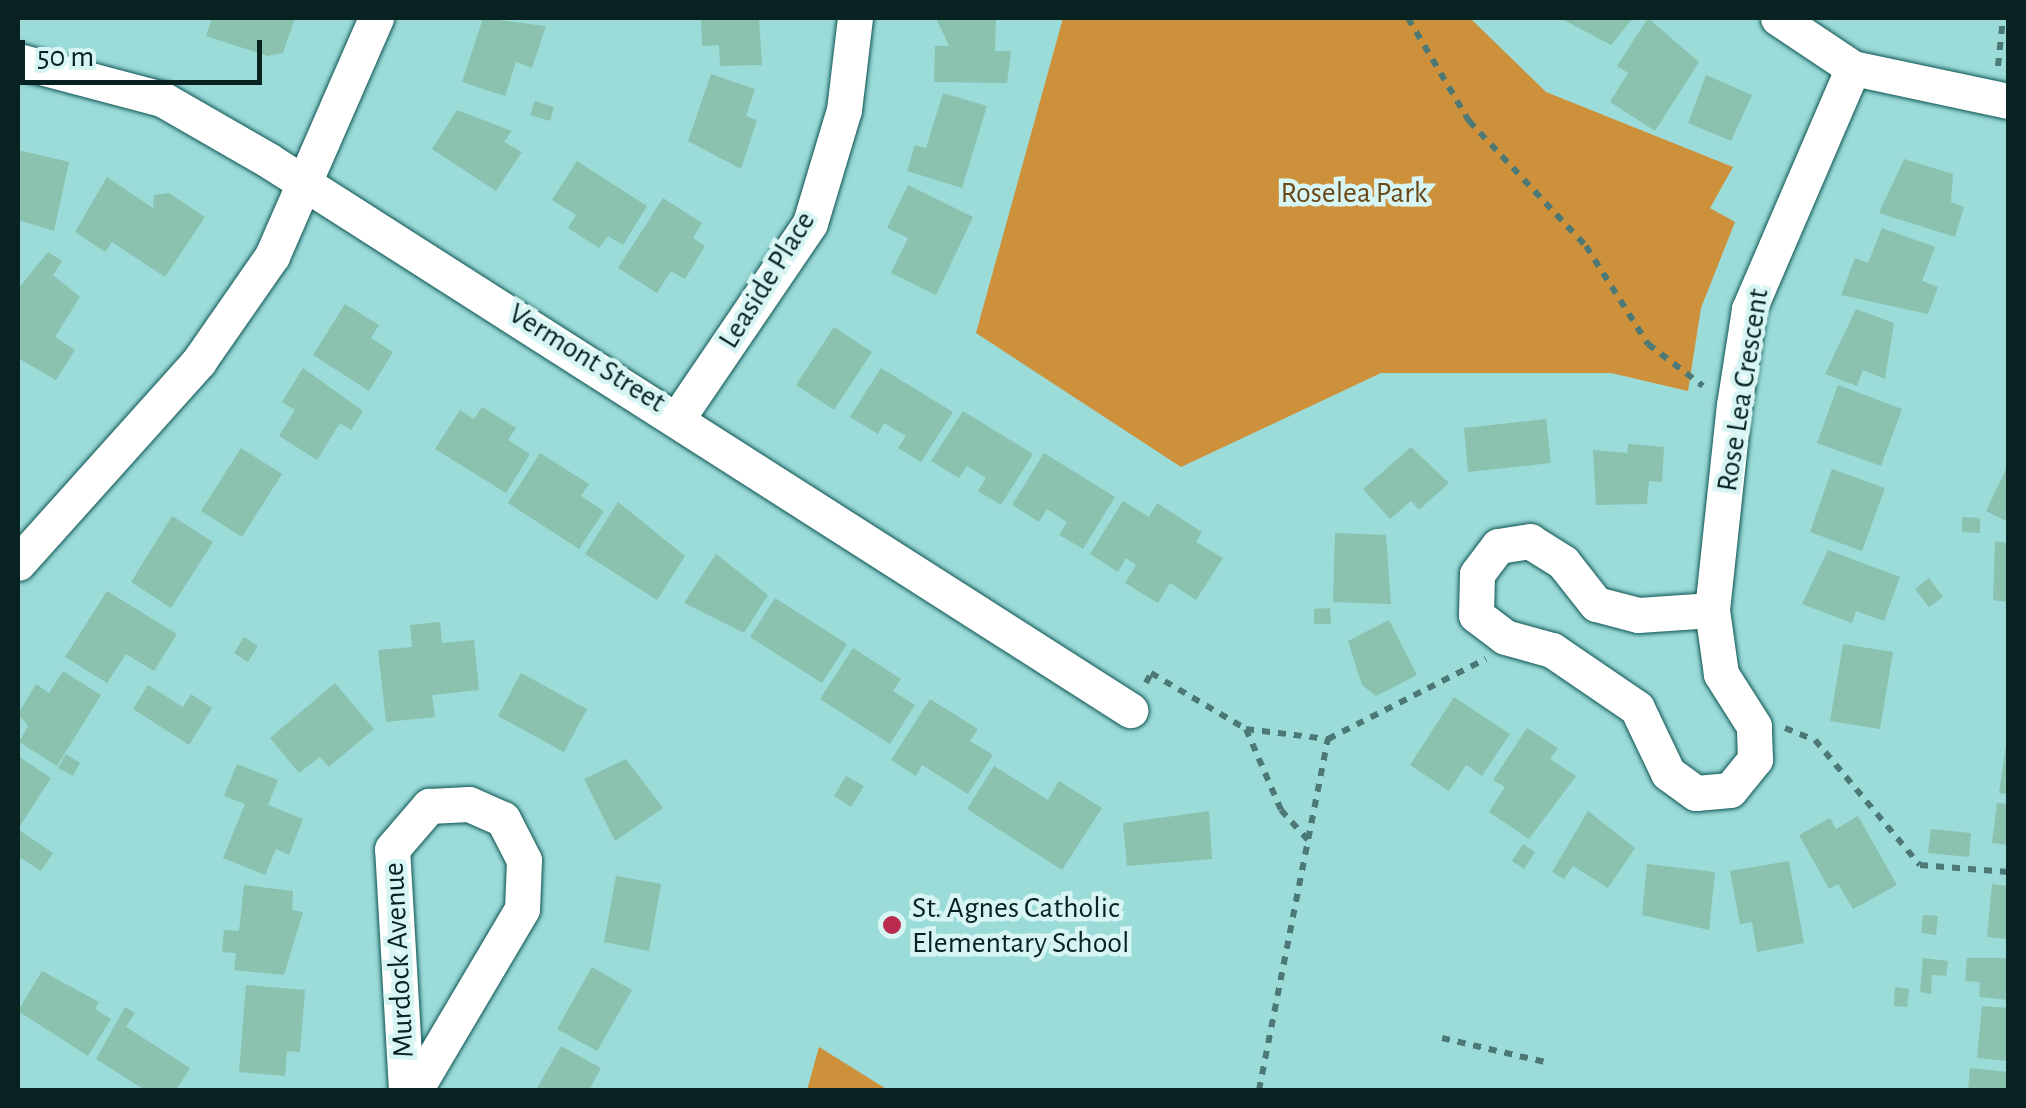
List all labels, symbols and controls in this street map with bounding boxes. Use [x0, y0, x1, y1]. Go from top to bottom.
scale bar [25, 20, 268, 82]
text: 50 m [37, 42, 94, 72]
park label: Roselea Park [1280, 175, 1428, 211]
street label: Leaside Place [711, 205, 823, 355]
street label: Rose Lea Crescent [1709, 286, 1777, 494]
street label: Vermont Street [502, 296, 672, 420]
street label: Murdock Avenue [376, 861, 422, 1059]
place label: St. Agnes Catholic Elementary School [912, 890, 1129, 960]
marker: St. Agnes Catholic Elementary School [881, 914, 903, 936]

